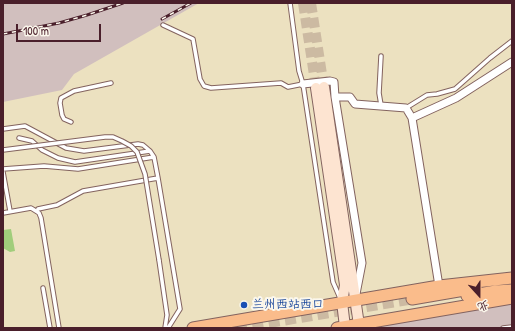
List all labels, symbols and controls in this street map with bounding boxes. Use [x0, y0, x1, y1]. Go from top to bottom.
scale bar [18, 16, 103, 42]
text: 100 m [23, 22, 49, 39]
north arrow [459, 275, 499, 315]
place label: 兰州西站西口 [252, 298, 324, 312]
text: 北 [476, 298, 491, 315]
marker: 兰州西站西口 [239, 300, 249, 310]

